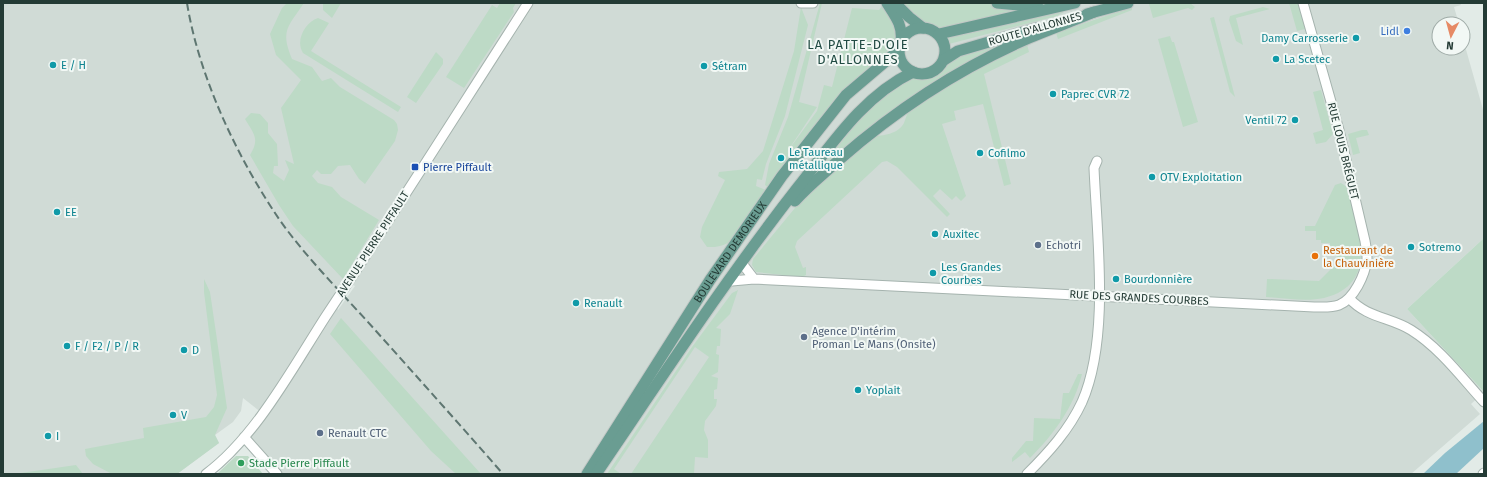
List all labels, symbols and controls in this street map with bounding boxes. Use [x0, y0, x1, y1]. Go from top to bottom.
street label: ROUTE D'ALLONNES [987, 9, 1083, 49]
north arrow [1431, 16, 1471, 56]
place label: Lidl [1381, 25, 1399, 38]
marker: Lidl [1402, 26, 1412, 36]
place label: Damy Carrosserie [1261, 32, 1348, 45]
marker: Damy Carrosserie [1351, 33, 1361, 43]
district label: LA PATTE-D'OIE D'ALLONNES [807, 37, 909, 67]
text: N [1446, 39, 1454, 52]
place label: La Scetec [1284, 53, 1330, 66]
marker: La Scetec [1271, 54, 1281, 64]
place label: E / H [61, 59, 86, 72]
marker: E / H [48, 60, 58, 70]
place label: Sétram [712, 60, 747, 73]
marker: Sétram [699, 61, 709, 71]
place label: Paprec CVR 72 [1061, 88, 1129, 101]
marker: Paprec CVR 72 [1048, 89, 1058, 99]
street label: RUE LOUIS BRÉGUET [1325, 101, 1362, 201]
place label: Ventil 72 [1245, 114, 1287, 127]
marker: Ventil 72 [1290, 115, 1300, 125]
place label: Le Taureau métallique [789, 146, 843, 172]
place label: Cofilmo [988, 147, 1026, 160]
marker: Cofilmo [975, 148, 985, 158]
marker: Le Taureau métallique [776, 153, 786, 163]
place label: Pierre Piffault [423, 161, 492, 174]
marker: Pierre Piffault [410, 162, 420, 172]
place label: OTV Exploitation [1160, 171, 1242, 184]
marker: OTV Exploitation [1147, 172, 1157, 182]
street label: AVENUE PIERRE PIFFAULT [334, 189, 412, 299]
street label: BOULEVARD DEMORIEUX [691, 199, 769, 305]
place label: EE [65, 206, 77, 219]
marker: EE [52, 207, 62, 217]
place label: Auxitec [943, 228, 979, 241]
marker: Auxitec [930, 229, 940, 239]
place label: Echotri [1046, 239, 1081, 252]
marker: Echotri [1033, 240, 1043, 250]
place label: Sotremo [1419, 241, 1461, 254]
marker: Sotremo [1406, 242, 1416, 252]
place label: Restaurant de la Chauvinière [1323, 244, 1394, 270]
marker: Restaurant de la Chauvinière [1310, 251, 1320, 261]
place label: Les Grandes Courbes [941, 261, 1001, 287]
marker: Les Grandes Courbes [928, 268, 938, 278]
place label: Bourdonnière [1124, 273, 1192, 286]
marker: Bourdonnière [1111, 274, 1121, 284]
street label: RUE DES GRANDES COURBES [1069, 288, 1209, 308]
place label: Renault [584, 297, 623, 310]
marker: Renault [571, 298, 581, 308]
place label: Agence D'intérim Proman Le Mans (Onsite) [812, 325, 936, 351]
marker: Agence D'intérim Proman Le Mans (Onsite) [799, 332, 809, 342]
place label: F / F2 / P / R [75, 340, 139, 353]
marker: F / F2 / P / R [62, 341, 72, 351]
place label: D [192, 344, 199, 357]
marker: D [179, 345, 189, 355]
place label: Yoplait [866, 384, 901, 397]
marker: Yoplait [853, 385, 863, 395]
place label: V [181, 409, 188, 422]
marker: V [168, 410, 178, 420]
place label: Renault CTC [328, 427, 387, 440]
marker: Renault CTC [315, 428, 325, 438]
place label: I [56, 430, 59, 443]
marker: I [43, 431, 53, 441]
place label: Stade Pierre Piffault [249, 457, 349, 470]
marker: Stade Pierre Piffault [236, 458, 246, 468]

